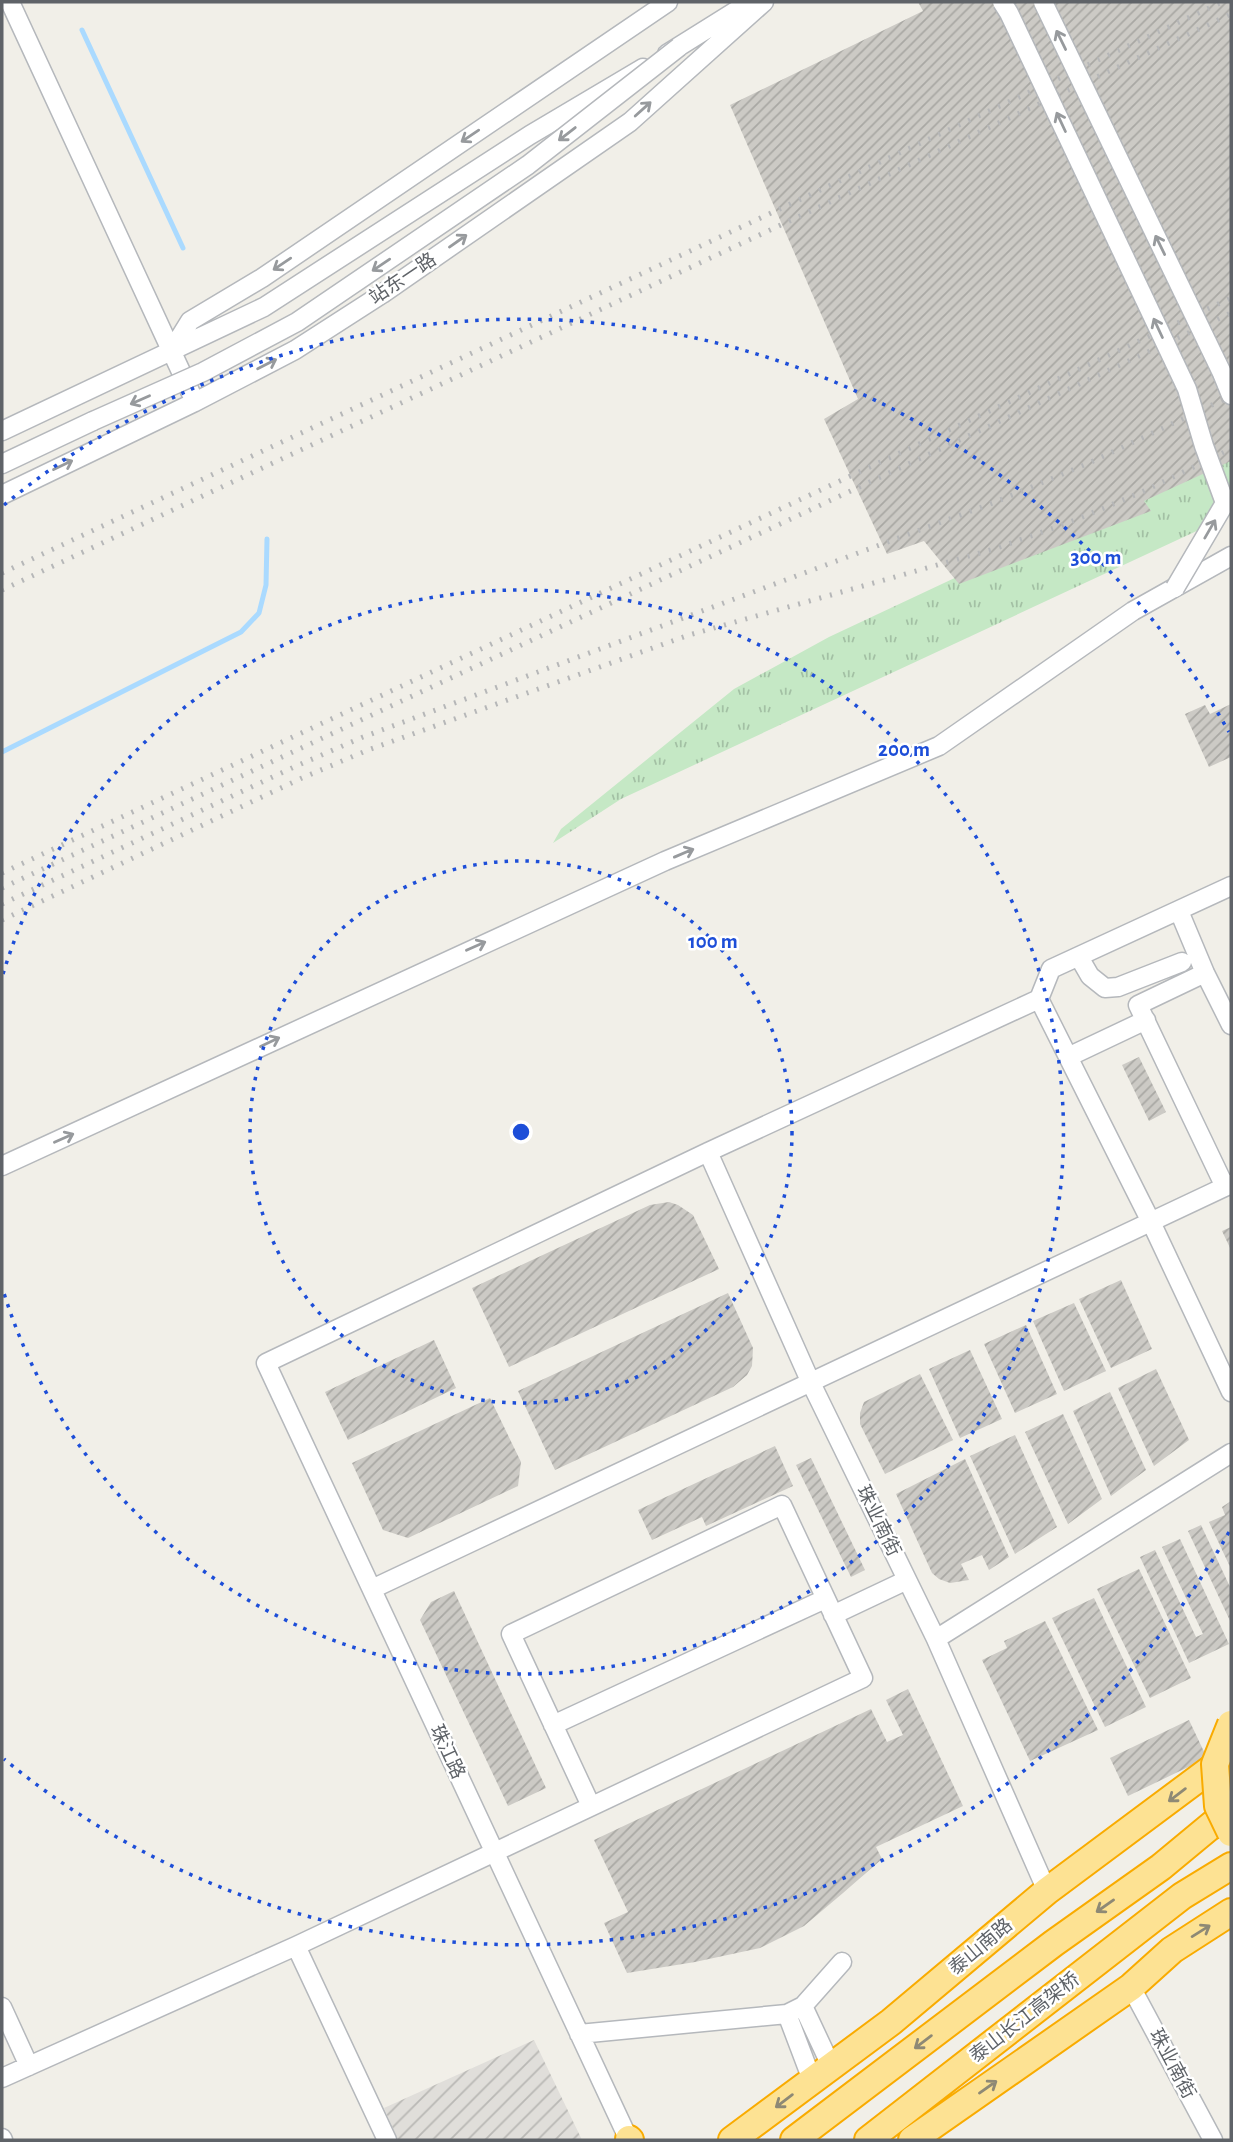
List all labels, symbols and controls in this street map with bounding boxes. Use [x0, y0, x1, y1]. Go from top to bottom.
one-way arrow [1054, 30, 1068, 51]
one-way arrow [634, 102, 652, 118]
one-way arrow [1054, 112, 1067, 133]
one-way arrow [558, 127, 577, 142]
one-way arrow [461, 129, 480, 143]
one-way arrow [448, 234, 467, 248]
one-way arrow [1153, 235, 1166, 256]
street label: 站东一路 [365, 248, 440, 308]
one-way arrow [272, 257, 292, 271]
one-way arrow [372, 258, 391, 272]
one-way arrow [1151, 317, 1164, 338]
one-way arrow [256, 357, 277, 371]
one-way arrow [130, 394, 151, 407]
one-way arrow [52, 458, 73, 471]
one-way arrow [1203, 519, 1217, 539]
text: 300 m [1070, 547, 1122, 568]
text: 200 m [878, 739, 930, 760]
one-way arrow [673, 846, 694, 859]
text: 100 m [688, 931, 738, 952]
one-way arrow [465, 939, 487, 952]
one-way arrow [259, 1035, 280, 1049]
centre of rings [509, 1120, 533, 1144]
one-way arrow [53, 1131, 74, 1144]
street label: 珠业南街 [853, 1482, 904, 1559]
street label: 珠江路 [426, 1722, 469, 1782]
one-way arrow [1168, 1787, 1187, 1802]
one-way arrow [1096, 1899, 1115, 1913]
street label: 泰山南路 [945, 1915, 1016, 1979]
one-way arrow [1191, 1923, 1211, 1937]
street label: 泰山长江高架桥 [966, 1968, 1083, 2066]
street label: 珠业南街 [1146, 2026, 1199, 2102]
one-way arrow [914, 2035, 933, 2050]
one-way arrow [978, 2080, 997, 2094]
one-way arrow [775, 2094, 793, 2109]

